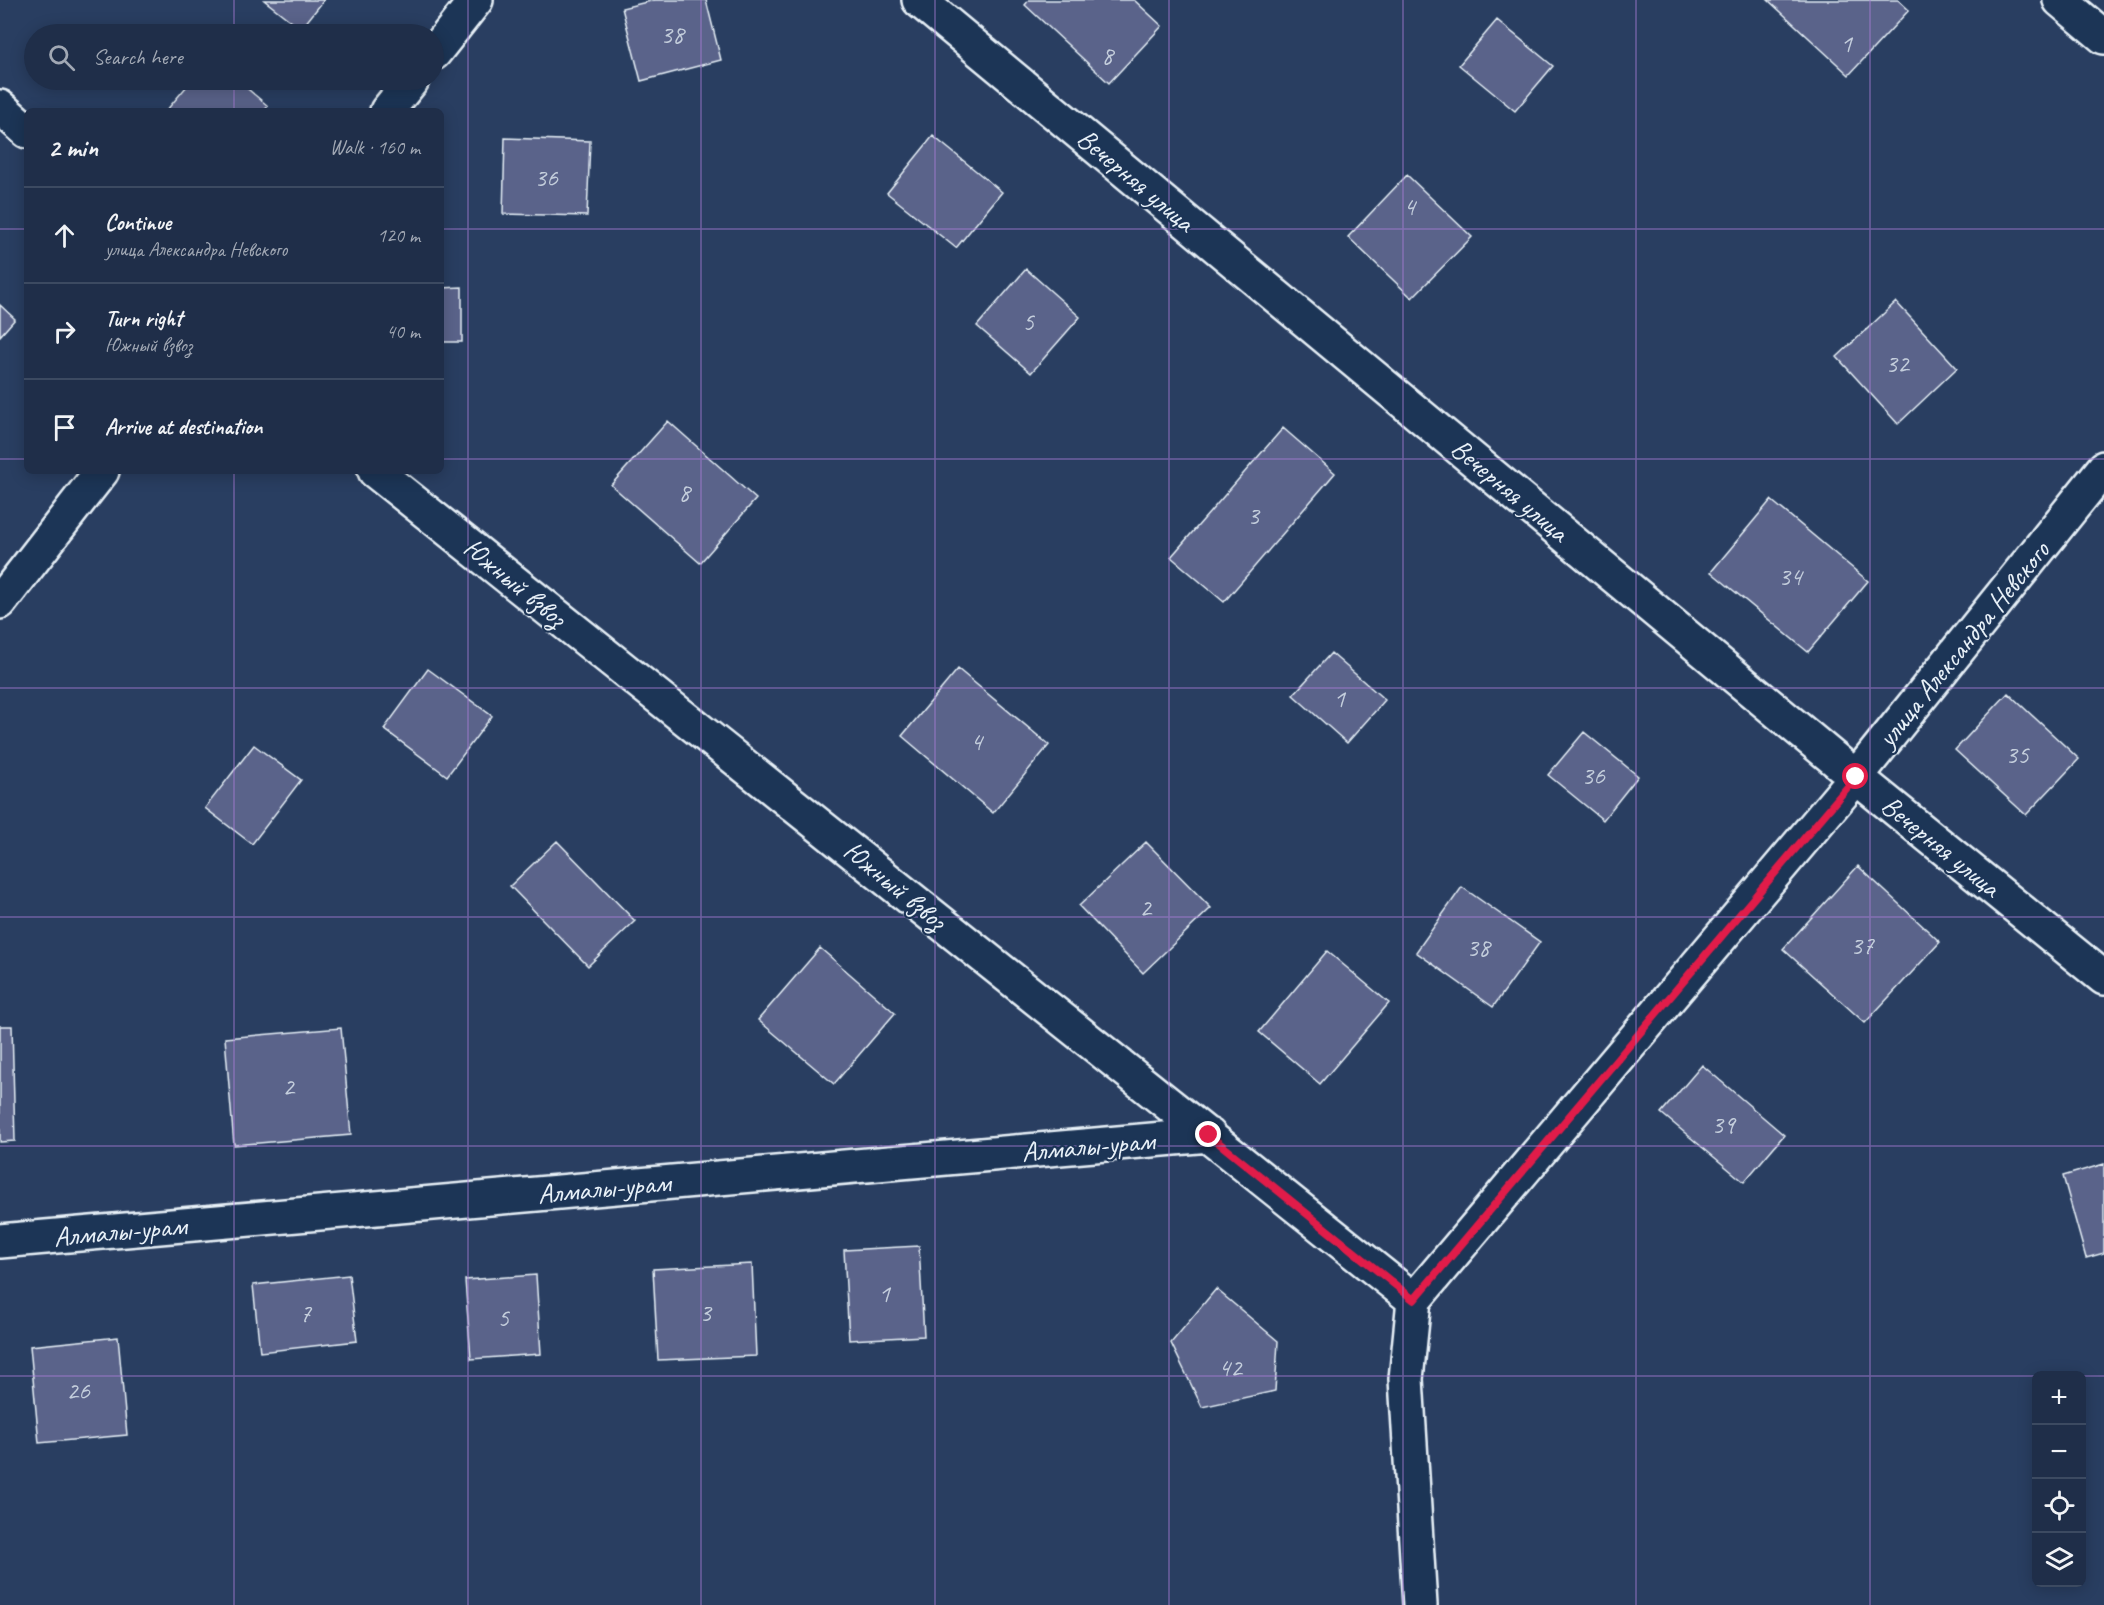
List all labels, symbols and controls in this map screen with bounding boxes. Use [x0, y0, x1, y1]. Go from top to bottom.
house number: 38 [660, 18, 686, 51]
search box [24, 24, 444, 90]
house number: 1 [1840, 27, 1853, 60]
house number: 8 [1101, 39, 1115, 72]
icon: search [45, 41, 78, 74]
text: Search here [93, 43, 183, 71]
street label: Вечерняя улица [1070, 121, 1203, 240]
text: 2 min [48, 131, 98, 164]
text: Walk · 160 m [330, 135, 420, 160]
house number: 36 [534, 161, 559, 194]
house number: 4 [1403, 190, 1417, 223]
text: Continue [105, 209, 171, 237]
icon: ahead [48, 219, 81, 252]
text: 120 m [377, 223, 420, 248]
text: улица Александра Невского [105, 237, 287, 262]
text: Turn right [105, 305, 182, 333]
house number: 5 [1022, 305, 1035, 338]
icon: right [48, 315, 81, 348]
text: 40 m [386, 319, 420, 344]
text: Южный взвоз [105, 333, 192, 358]
house number: 32 [1885, 347, 1911, 380]
icon: arrive [48, 411, 81, 444]
text: Arrive at destination [105, 413, 262, 441]
street label: Вечерняя улица [1444, 431, 1577, 550]
house number: 8 [678, 476, 692, 509]
house number: 3 [1247, 499, 1261, 532]
street label: Южный взвоз [456, 530, 575, 636]
street label: улица Александра Невского [1868, 532, 2058, 756]
house number: 34 [1778, 560, 1804, 593]
house number: 1 [1333, 682, 1346, 715]
house number: 4 [970, 725, 984, 758]
house number: 35 [2005, 738, 2030, 771]
house number: 36 [1581, 759, 1606, 792]
route start [1842, 763, 1868, 789]
street label: Вечерняя улица [1874, 787, 2009, 906]
street label: Южный взвоз [836, 833, 955, 939]
house number: 2 [1139, 891, 1153, 924]
house number: 37 [1850, 929, 1875, 962]
house number: 38 [1466, 931, 1492, 964]
house number: 2 [282, 1070, 296, 1103]
house number: 39 [1711, 1108, 1737, 1141]
route end [1195, 1121, 1221, 1147]
street label: Алмалы-урам [1020, 1123, 1159, 1169]
street label: Алмалы-урам [536, 1165, 675, 1211]
street label: Алмалы-урам [52, 1208, 191, 1254]
house number: 1 [878, 1277, 891, 1310]
house number: 3 [699, 1296, 713, 1329]
house number: 7 [299, 1297, 312, 1330]
house number: 5 [497, 1301, 510, 1334]
house number: 42 [1218, 1351, 1244, 1384]
map controls [2032, 1371, 2086, 1587]
button: + [2032, 1371, 2086, 1425]
house number: 26 [66, 1374, 91, 1407]
button: − [2032, 1425, 2086, 1479]
button: locate [2032, 1479, 2086, 1533]
button: layers [2032, 1533, 2086, 1587]

